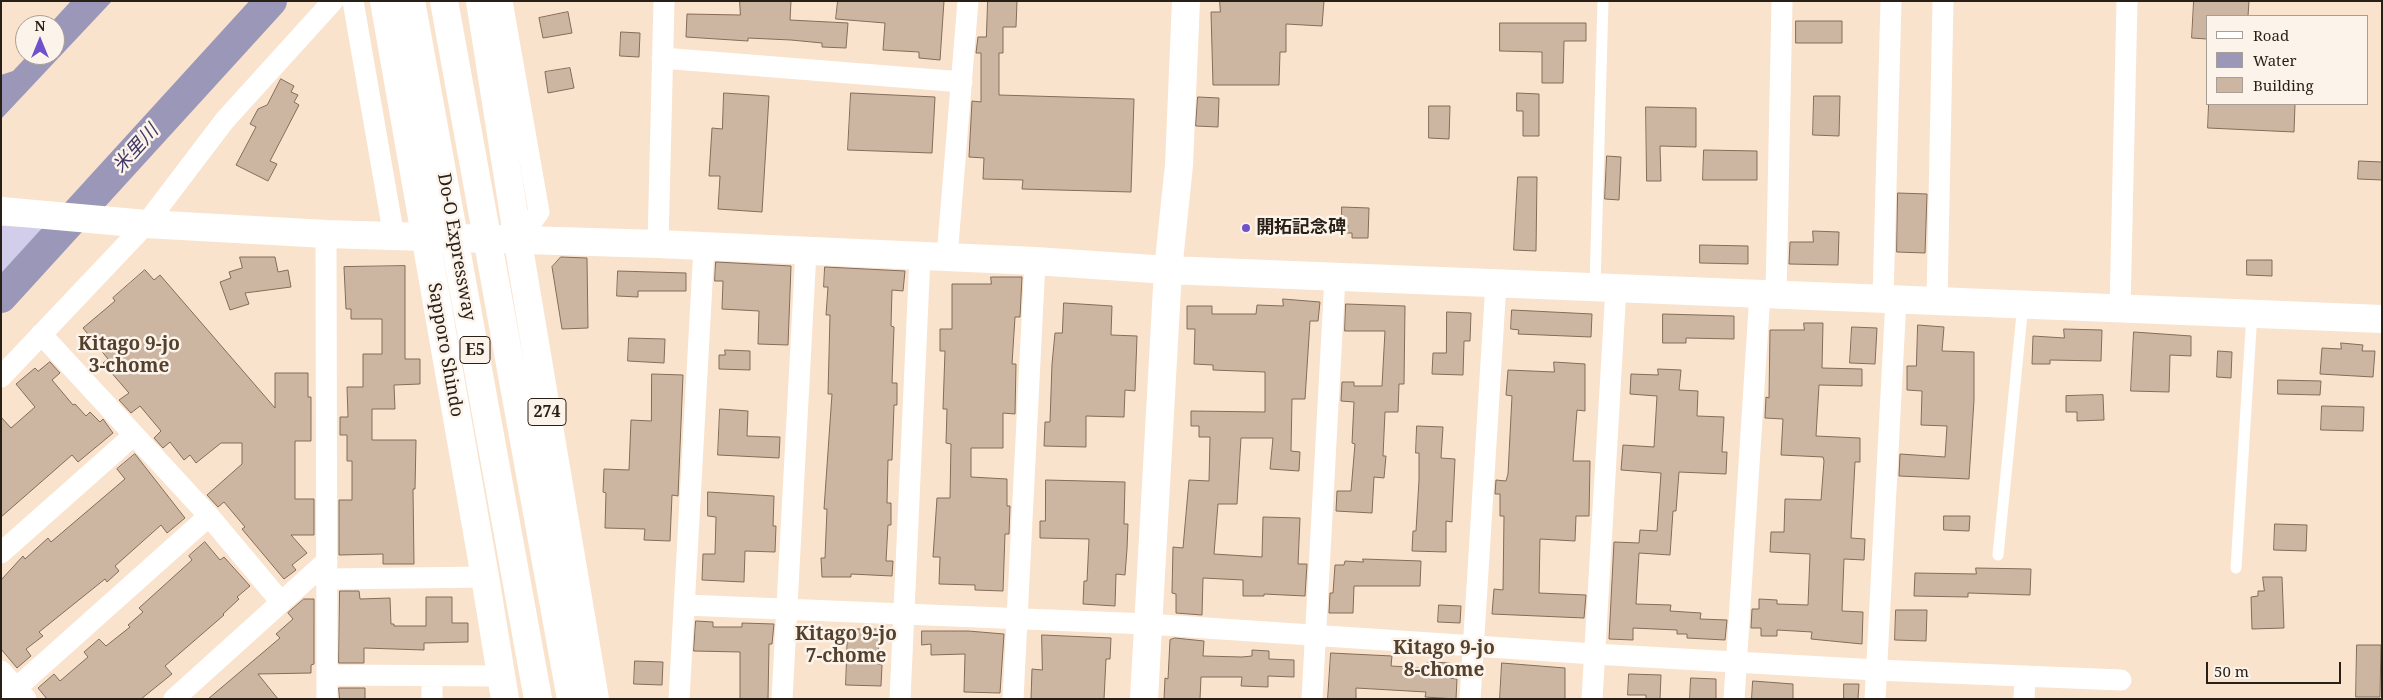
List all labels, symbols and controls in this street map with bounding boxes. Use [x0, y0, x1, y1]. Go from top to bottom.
north arrow [15, 15, 65, 65]
legend [2206, 15, 2368, 105]
text: N [34, 16, 46, 35]
text: Road [2253, 25, 2289, 45]
text: Water [2253, 50, 2296, 70]
text: Building [2253, 75, 2314, 95]
water label: 米里川 [108, 120, 164, 178]
street label: Do-O Expressway [432, 171, 480, 323]
place label: 開拓記念碑 [1256, 217, 1346, 239]
marker: 開拓記念碑 [1240, 222, 1252, 234]
street label: Sapporo Shindo [423, 281, 467, 419]
district label: Kitago 9-jo 3-chome [78, 334, 180, 378]
road number: E5 [460, 336, 490, 364]
road number: 274 [528, 398, 566, 426]
district label: Kitago 9-jo 7-chome [795, 624, 897, 668]
district label: Kitago 9-jo 8-chome [1393, 638, 1495, 682]
scale bar [2208, 652, 2343, 684]
text: 50 m [2214, 661, 2249, 681]

